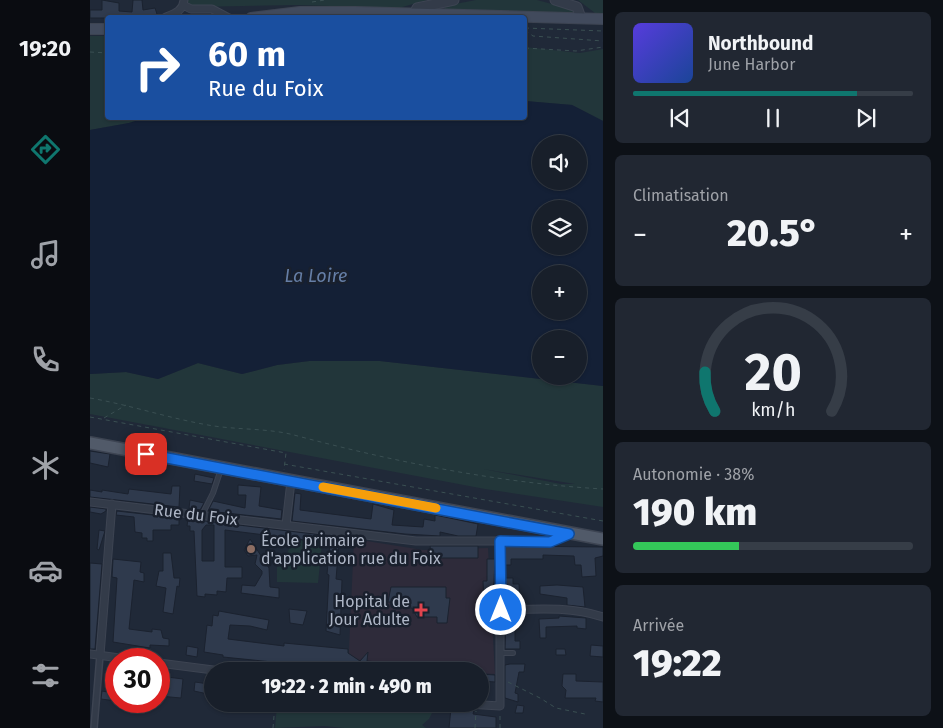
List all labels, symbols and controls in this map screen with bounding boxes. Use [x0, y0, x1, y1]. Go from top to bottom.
text: Northbound [708, 32, 813, 55]
text: 60 m [208, 33, 286, 75]
text: 19:20 [19, 35, 71, 62]
icon: right [125, 35, 190, 100]
text: June Harbor [708, 55, 795, 74]
text: Rue du Foix [208, 75, 323, 102]
icon: previous [666, 104, 694, 132]
icon: pause [759, 104, 787, 132]
icon: next [852, 104, 880, 132]
icon: directions [28, 132, 63, 167]
map controls [532, 135, 587, 385]
button: sound [532, 135, 587, 190]
text: Climatisation [633, 186, 729, 205]
button: layers [532, 200, 587, 255]
text: 20.5° [727, 210, 819, 256]
text: − [633, 218, 647, 251]
text: + [899, 218, 913, 251]
icon: music [28, 237, 63, 272]
water label: La Loire [285, 265, 347, 287]
button: + [532, 265, 587, 320]
button: − [532, 330, 587, 385]
text: 20 [744, 341, 802, 404]
icon: phone [28, 342, 63, 377]
text: km/h [751, 399, 795, 421]
pin [125, 433, 167, 475]
icon: arrive [132, 440, 160, 468]
icon: climate [28, 448, 63, 483]
text: Autonomie · 38% [633, 465, 754, 484]
text: 190 km [633, 489, 757, 535]
street label: Rue du Foix [153, 500, 239, 529]
place label: École primaire d'application rue du Foix [261, 530, 441, 568]
marker: École primaire d'application rue du Foix [245, 543, 257, 555]
icon: car [28, 553, 63, 588]
position arrow [474, 583, 526, 635]
place label: Hopital de Jour Adulte [329, 592, 410, 629]
marker: Hopital de Jour Adulte [414, 603, 428, 617]
text: Arrivée [633, 616, 684, 635]
text: 19:22 [633, 640, 722, 686]
speed limit sign: 30 [105, 648, 170, 713]
icon: filters [28, 658, 63, 693]
text: 19:22 · 2 min · 490 m [261, 675, 432, 698]

